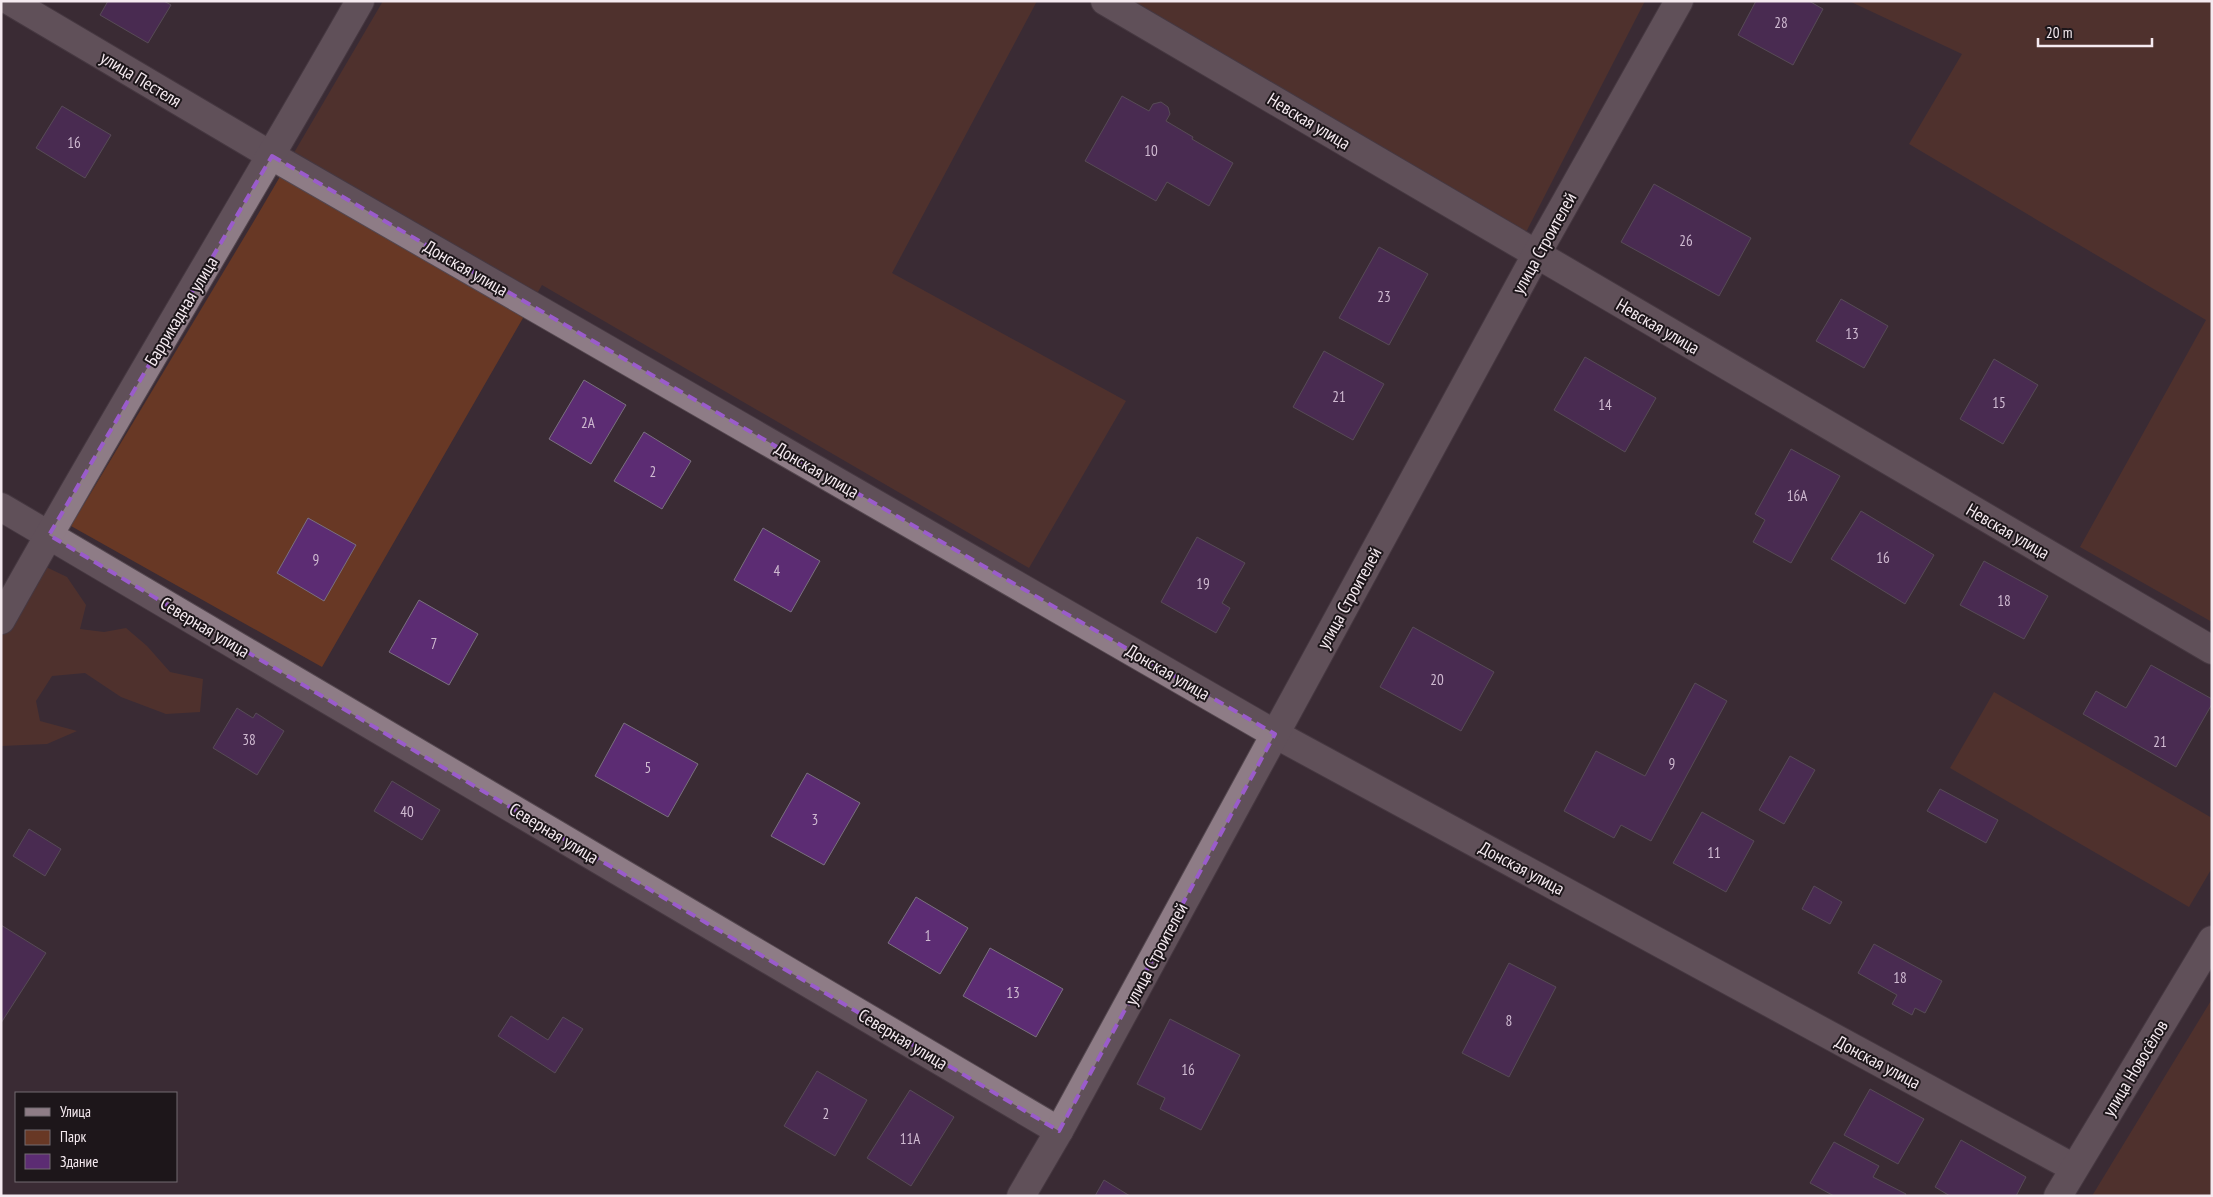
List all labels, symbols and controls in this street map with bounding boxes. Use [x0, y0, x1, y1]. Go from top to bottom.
house number: 28 [1774, 13, 1788, 32]
scale bar [2038, 15, 2152, 47]
text: 20 m [2046, 23, 2072, 42]
street label: улица Пестеля [96, 46, 186, 112]
street label: Невская улица [1263, 87, 1355, 155]
house number: 16 [67, 133, 81, 152]
house number: 10 [1144, 141, 1158, 160]
street label: улица Строителей [1507, 188, 1581, 298]
house number: 26 [1679, 231, 1693, 250]
street label: Донская улица [420, 235, 512, 301]
street label: Баррикадная улица [139, 252, 223, 370]
house number: 23 [1377, 287, 1391, 306]
street label: Невская улица [1612, 293, 1704, 359]
house number: 13 [1845, 324, 1859, 343]
house number: 21 [1332, 387, 1346, 406]
house number: 15 [1992, 393, 2006, 412]
house number: 14 [1598, 395, 1612, 414]
house number: 2А [581, 413, 596, 432]
street label: Донская улица [771, 437, 863, 503]
house number: 2 [650, 462, 656, 481]
house number: 16А [1787, 486, 1808, 505]
street label: Невская улица [1962, 498, 2054, 564]
street label: улица Строителей [1312, 543, 1386, 653]
house number: 16 [1876, 548, 1890, 567]
house number: 9 [313, 550, 319, 569]
house number: 4 [774, 561, 781, 580]
house number: 19 [1196, 574, 1210, 593]
street label: Северная улица [156, 591, 254, 663]
house number: 18 [1997, 591, 2011, 610]
house number: 7 [431, 634, 437, 653]
street label: Донская улица [1122, 639, 1214, 705]
house number: 20 [1430, 670, 1444, 689]
house number: 38 [242, 730, 256, 749]
house number: 21 [2153, 732, 2167, 751]
house number: 9 [1669, 754, 1675, 773]
house number: 5 [645, 758, 651, 777]
street label: Северная улица [505, 797, 603, 869]
house number: 40 [400, 802, 414, 821]
house number: 3 [812, 810, 818, 829]
street label: Донская улица [1475, 836, 1569, 900]
house number: 11 [1707, 843, 1721, 862]
street label: улица Строителей [1119, 899, 1193, 1009]
house number: 1 [925, 926, 931, 945]
house number: 18 [1893, 968, 1907, 987]
house number: 13 [1006, 983, 1020, 1002]
street label: Северная улица [854, 1003, 952, 1075]
house number: 8 [1506, 1011, 1512, 1030]
street label: улица Новосёлов [2097, 1015, 2173, 1121]
street label: Донская улица [1831, 1030, 1925, 1094]
house number: 16 [1181, 1060, 1195, 1079]
legend [15, 1092, 178, 1182]
text: Улица [60, 1102, 91, 1121]
house number: 2 [823, 1104, 829, 1123]
text: Парк [60, 1127, 86, 1146]
house number: 11А [900, 1129, 921, 1148]
text: Здание [60, 1152, 98, 1171]

